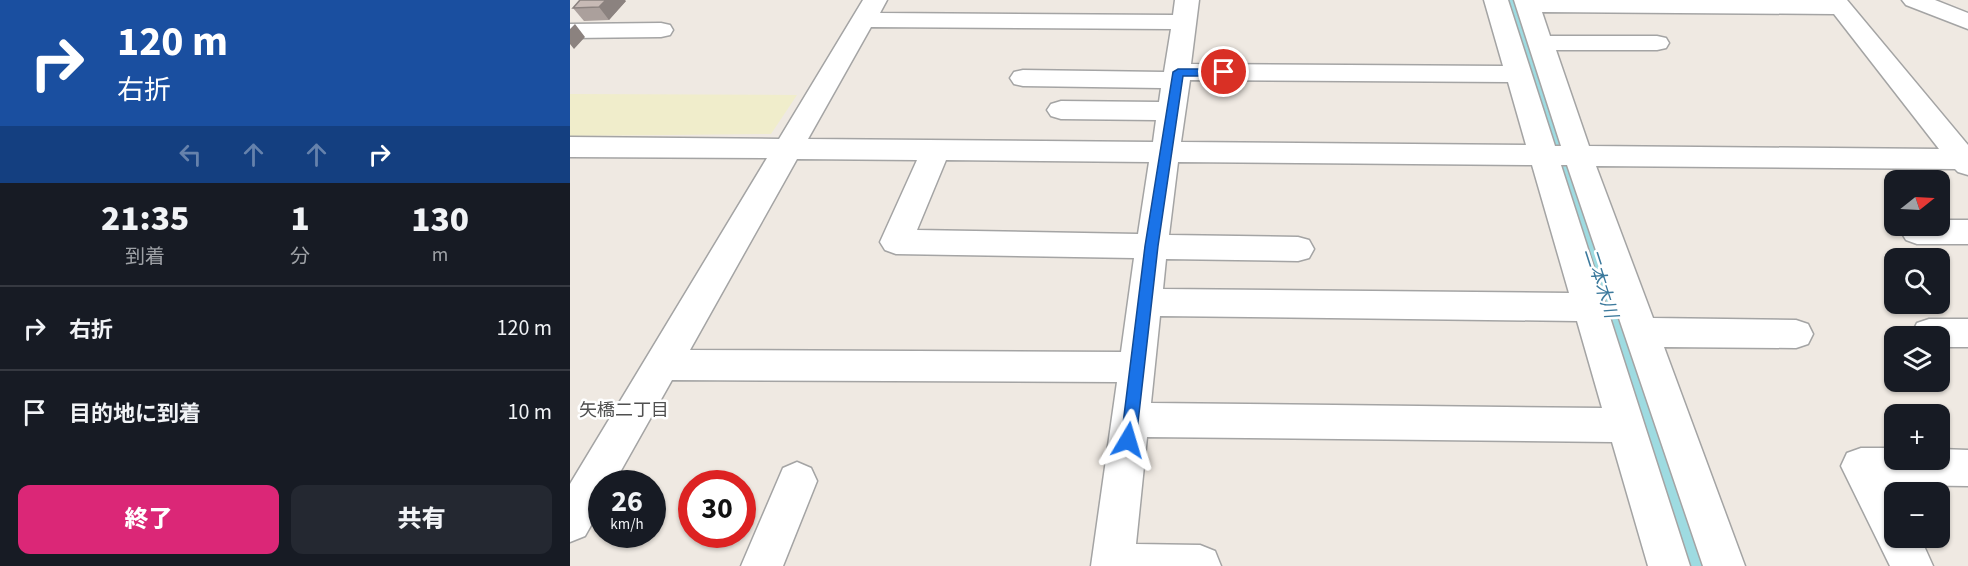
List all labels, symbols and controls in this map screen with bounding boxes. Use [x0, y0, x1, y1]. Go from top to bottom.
text: 120 m [117, 12, 228, 72]
icon: right [18, 24, 96, 102]
pin [1198, 46, 1249, 97]
icon: arrive [1207, 55, 1240, 88]
text: 右折 [117, 71, 171, 110]
icon: left [174, 138, 207, 171]
icon: ahead [237, 138, 270, 171]
icon: ahead [300, 138, 333, 171]
icon: right [363, 138, 396, 171]
north arrow [1884, 170, 1950, 236]
map controls [1884, 170, 1950, 548]
text: 21:35 [101, 193, 189, 244]
text: 1 [291, 193, 310, 244]
text: 130 [411, 194, 469, 245]
text: m [432, 241, 448, 269]
text: 到着 [125, 243, 165, 271]
text: 分 [290, 243, 310, 271]
water label: 二本木川 [1578, 245, 1624, 323]
button: search [1884, 248, 1950, 314]
icon: right [18, 312, 51, 345]
text: 120 m [497, 312, 552, 344]
text: 右折 [69, 314, 113, 346]
button: layers [1884, 326, 1950, 392]
icon: arrive [18, 396, 51, 429]
text: 10 m [507, 396, 552, 428]
text: 目的地に到着 [69, 398, 201, 430]
district label: 矢橋二丁目 [579, 398, 669, 423]
button: + [1884, 404, 1950, 470]
position arrow [1096, 408, 1160, 472]
speed limit sign: 30 [678, 470, 756, 548]
text: 26 [611, 480, 643, 523]
button: − [1884, 482, 1950, 548]
button: 終了 [18, 485, 279, 554]
button: 共有 [291, 485, 552, 554]
text: km/h [610, 514, 644, 535]

